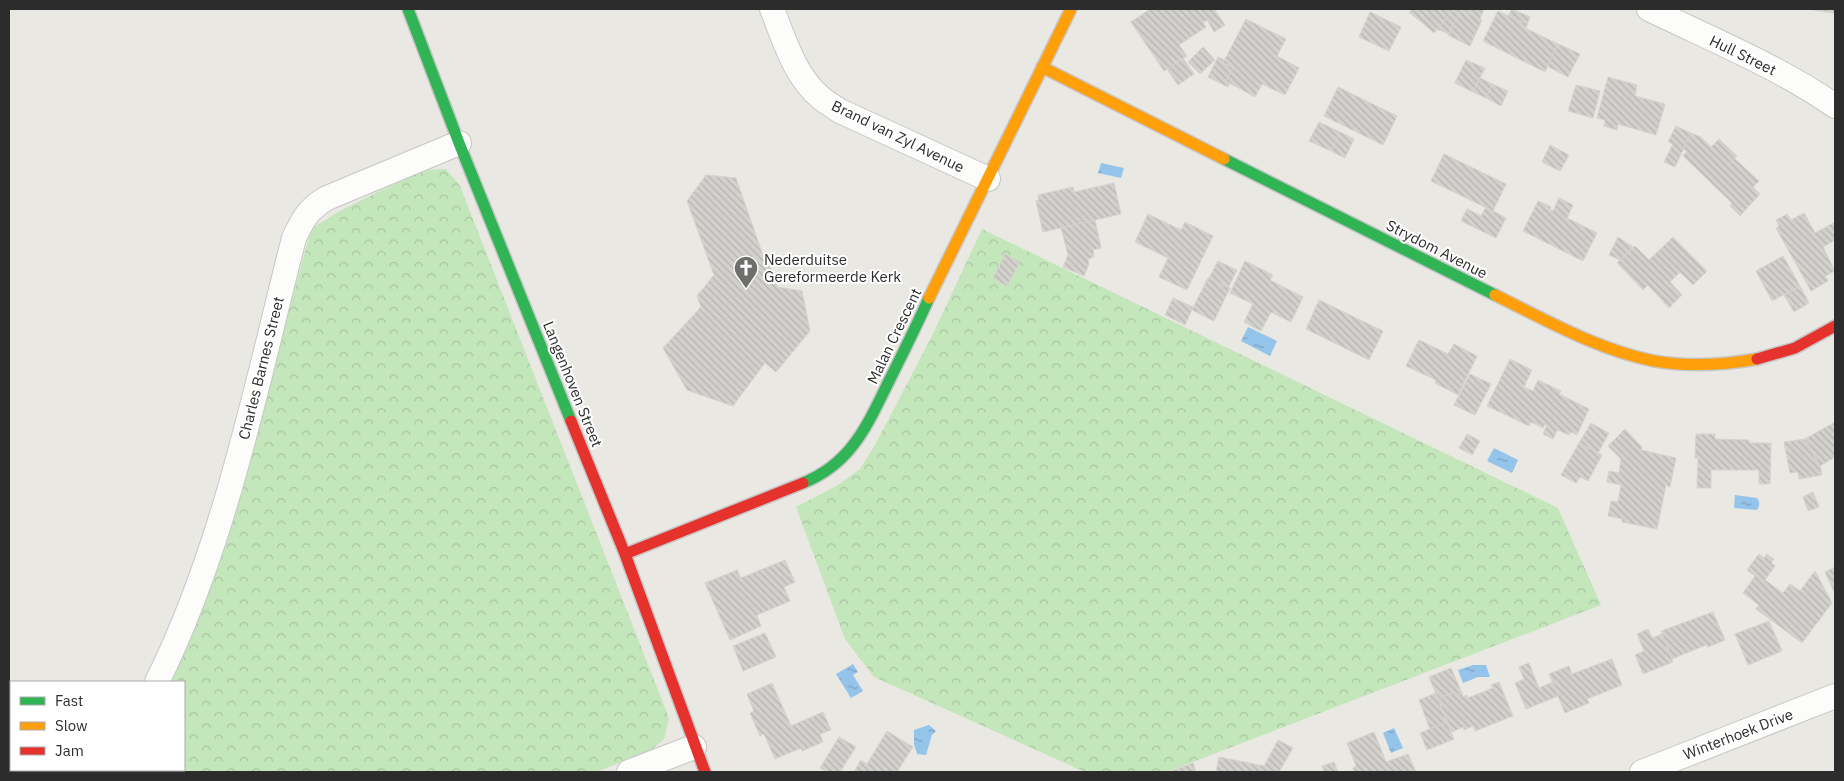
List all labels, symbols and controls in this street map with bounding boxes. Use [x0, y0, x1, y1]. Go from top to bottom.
street label: Hull Street [1707, 31, 1779, 79]
street label: Brand van Zyl Avenue [829, 96, 967, 176]
street label: Strydom Avenue [1383, 215, 1491, 283]
place label: Nederduitse Gereformeerde Kerk [764, 250, 901, 286]
church icon: Nederduitse Gereformeerde Kerk [733, 255, 759, 289]
street label: Malan Crescent [863, 285, 925, 387]
street label: Charles Barnes Street [234, 295, 288, 441]
street label: Langenhoven Street [539, 318, 607, 450]
legend [10, 681, 185, 771]
text: Fast [55, 691, 83, 710]
street label: Winterhoek Drive [1680, 704, 1796, 764]
text: Slow [55, 716, 88, 735]
text: Jam [55, 741, 84, 760]

